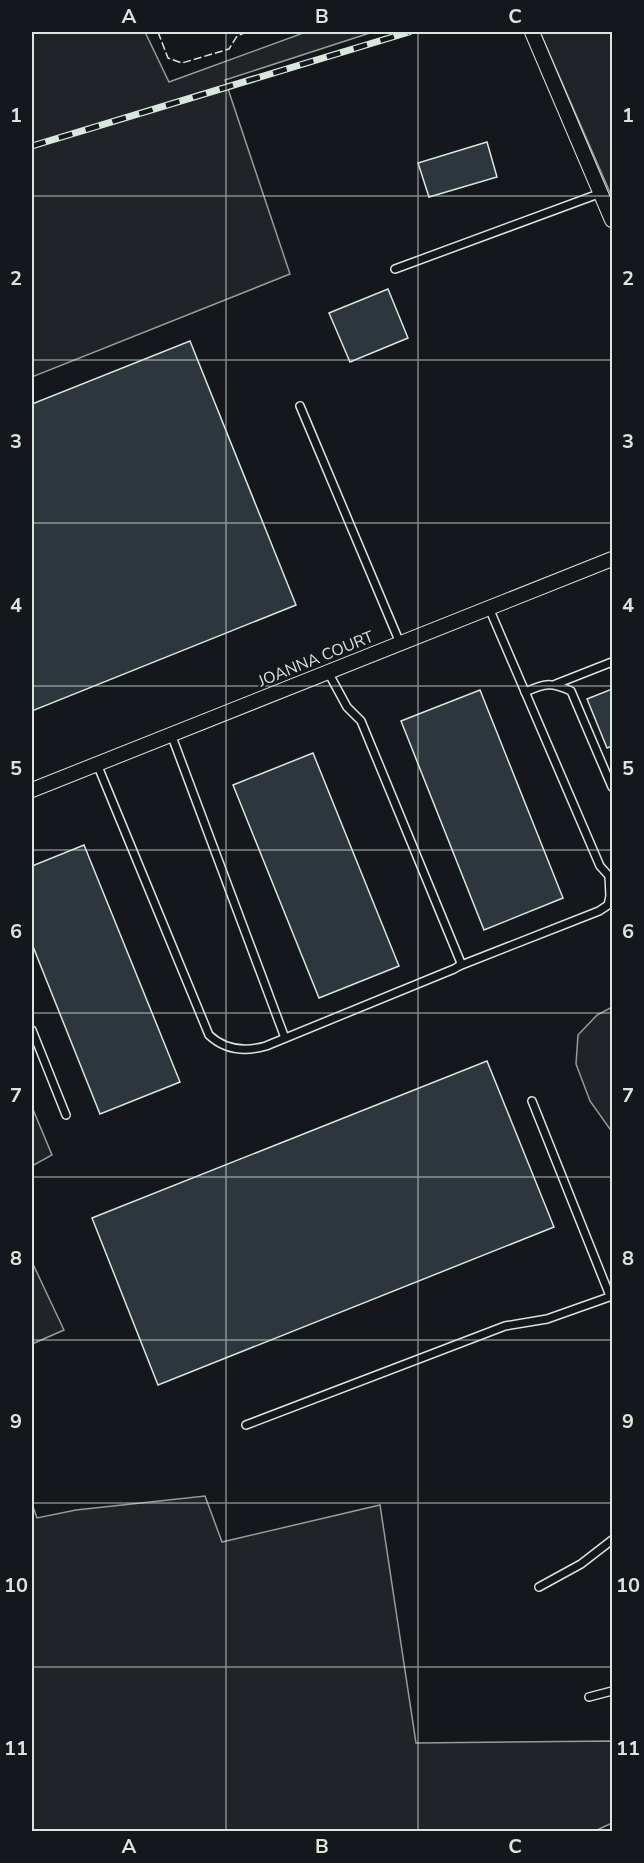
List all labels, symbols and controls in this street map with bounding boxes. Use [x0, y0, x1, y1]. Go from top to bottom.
text: A [122, 3, 137, 30]
text: B [315, 3, 329, 30]
text: C [508, 3, 522, 30]
text: 1 [10, 102, 22, 129]
text: 1 [622, 102, 634, 129]
text: 2 [10, 265, 22, 292]
text: 2 [622, 265, 634, 292]
text: 3 [10, 428, 22, 455]
text: 3 [622, 428, 634, 455]
text: 4 [10, 592, 22, 619]
text: 4 [622, 592, 634, 619]
street label: JOANNA COURT [254, 626, 377, 693]
text: 5 [10, 755, 22, 782]
text: 5 [622, 755, 634, 782]
text: 6 [10, 918, 22, 945]
text: 6 [622, 918, 634, 945]
text: 7 [10, 1082, 22, 1109]
text: 7 [622, 1082, 634, 1109]
text: 8 [10, 1245, 22, 1272]
text: 8 [622, 1245, 634, 1272]
text: 9 [10, 1408, 22, 1435]
text: 9 [622, 1408, 634, 1435]
text: 10 [4, 1572, 28, 1599]
text: 10 [616, 1572, 640, 1599]
text: 11 [4, 1735, 28, 1762]
text: 11 [616, 1735, 640, 1762]
text: A [122, 1833, 137, 1860]
text: B [315, 1833, 329, 1860]
text: C [508, 1833, 522, 1860]

